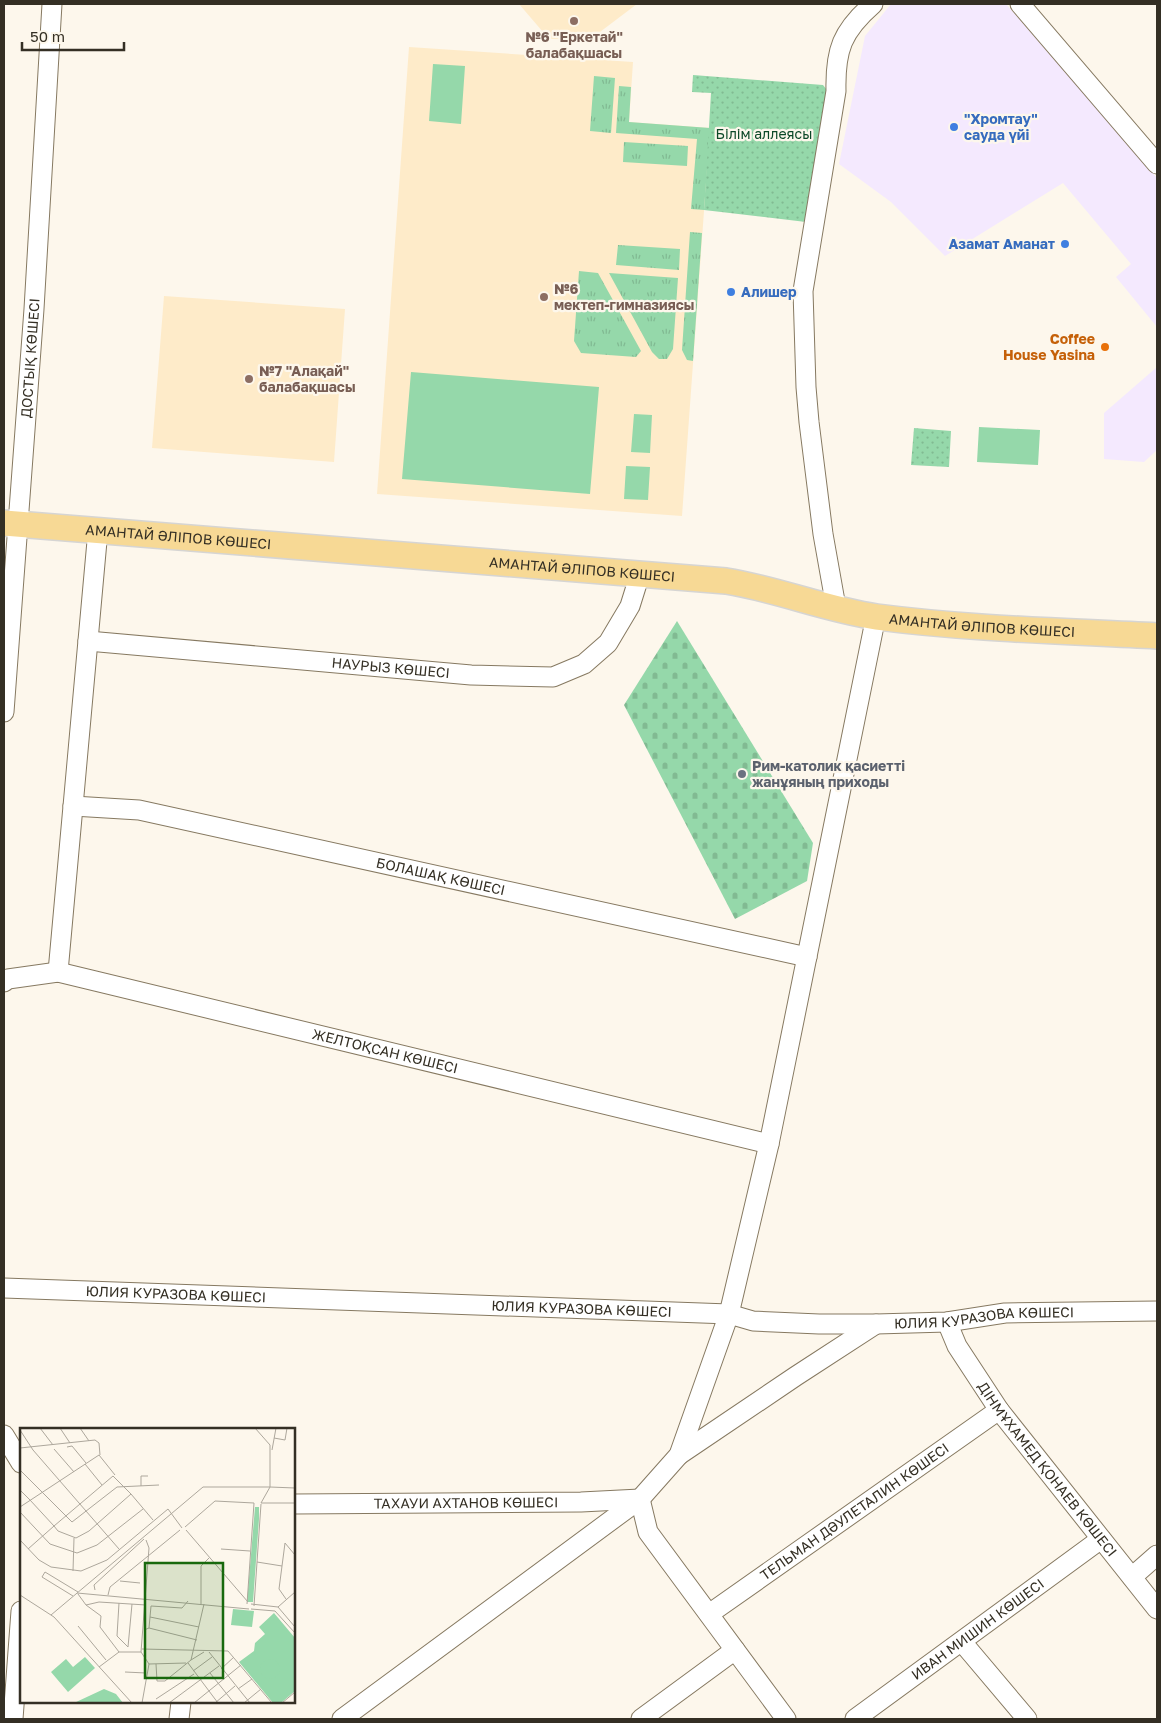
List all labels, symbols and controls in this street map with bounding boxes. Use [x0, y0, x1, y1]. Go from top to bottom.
marker: №6 "Еркетай" балабақшасы [568, 15, 580, 27]
scale bar [22, 20, 125, 52]
text: 50 m [30, 27, 65, 45]
place label: №6 "Еркетай" балабақшасы [525, 28, 623, 61]
place label: "Хромтау" сауда үйі [964, 110, 1038, 143]
marker: "Хромтау" сауда үйі [948, 121, 960, 133]
park label: Білім аллеясы [716, 125, 812, 142]
place label: Азамат Аманат [949, 235, 1055, 252]
marker: Азамат Аманат [1059, 238, 1071, 250]
place label: №6 мектеп-гимназиясы [554, 280, 695, 313]
place label: Алишер [741, 283, 797, 300]
marker: Алишер [725, 286, 737, 298]
marker: №6 мектеп-гимназиясы [538, 291, 550, 303]
street label: ДОСТЫҚ КӨШЕСІ [17, 297, 43, 419]
place label: Coffee House Yasina [1003, 330, 1095, 363]
marker: Coffee House Yasina [1099, 341, 1111, 353]
place label: №7 "Алақай" балабақшасы [259, 362, 356, 395]
marker: №7 "Алақай" балабақшасы [243, 373, 255, 385]
street label: АМАНТАЙ ӘЛІПОВ КӨШЕСІ [85, 521, 272, 552]
street label: АМАНТАЙ ӘЛІПОВ КӨШЕСІ [489, 553, 676, 585]
street label: АМАНТАЙ ӘЛІПОВ КӨШЕСІ [888, 610, 1075, 640]
street label: НАУРЫЗ КӨШЕСІ [331, 654, 451, 681]
place label: Рим-католик қасиетті жанұяның приходы [752, 757, 905, 791]
marker: Рим-католик қасиетті жанұяның приходы [736, 768, 748, 780]
street label: БОЛАШАҚ КӨШЕСІ [375, 853, 507, 898]
street label: ЖЕЛТОҚСАН КӨШЕСІ [311, 1025, 460, 1076]
street label: ЮЛИЯ КУРАЗОВА КӨШЕСІ [85, 1282, 267, 1305]
street label: ЮЛИЯ КУРАЗОВА КӨШЕСІ [491, 1296, 672, 1320]
street label: ЮЛИЯ КУРАЗОВА КӨШЕСІ [894, 1303, 1074, 1331]
street label: ДІНМҰХАМЕД ҚОНАЕВ КӨШЕСІ [975, 1378, 1121, 1560]
inset map [20, 1428, 295, 1703]
street label: ТЕЛЬМАН ДӘУЛЕТАЛИН КӨШЕСІ [757, 1439, 952, 1583]
street label: ТАХАУИ АХТАНОВ КӨШЕСІ [374, 1493, 558, 1511]
street label: ИВАН МИШИН КӨШЕСІ [908, 1575, 1047, 1683]

